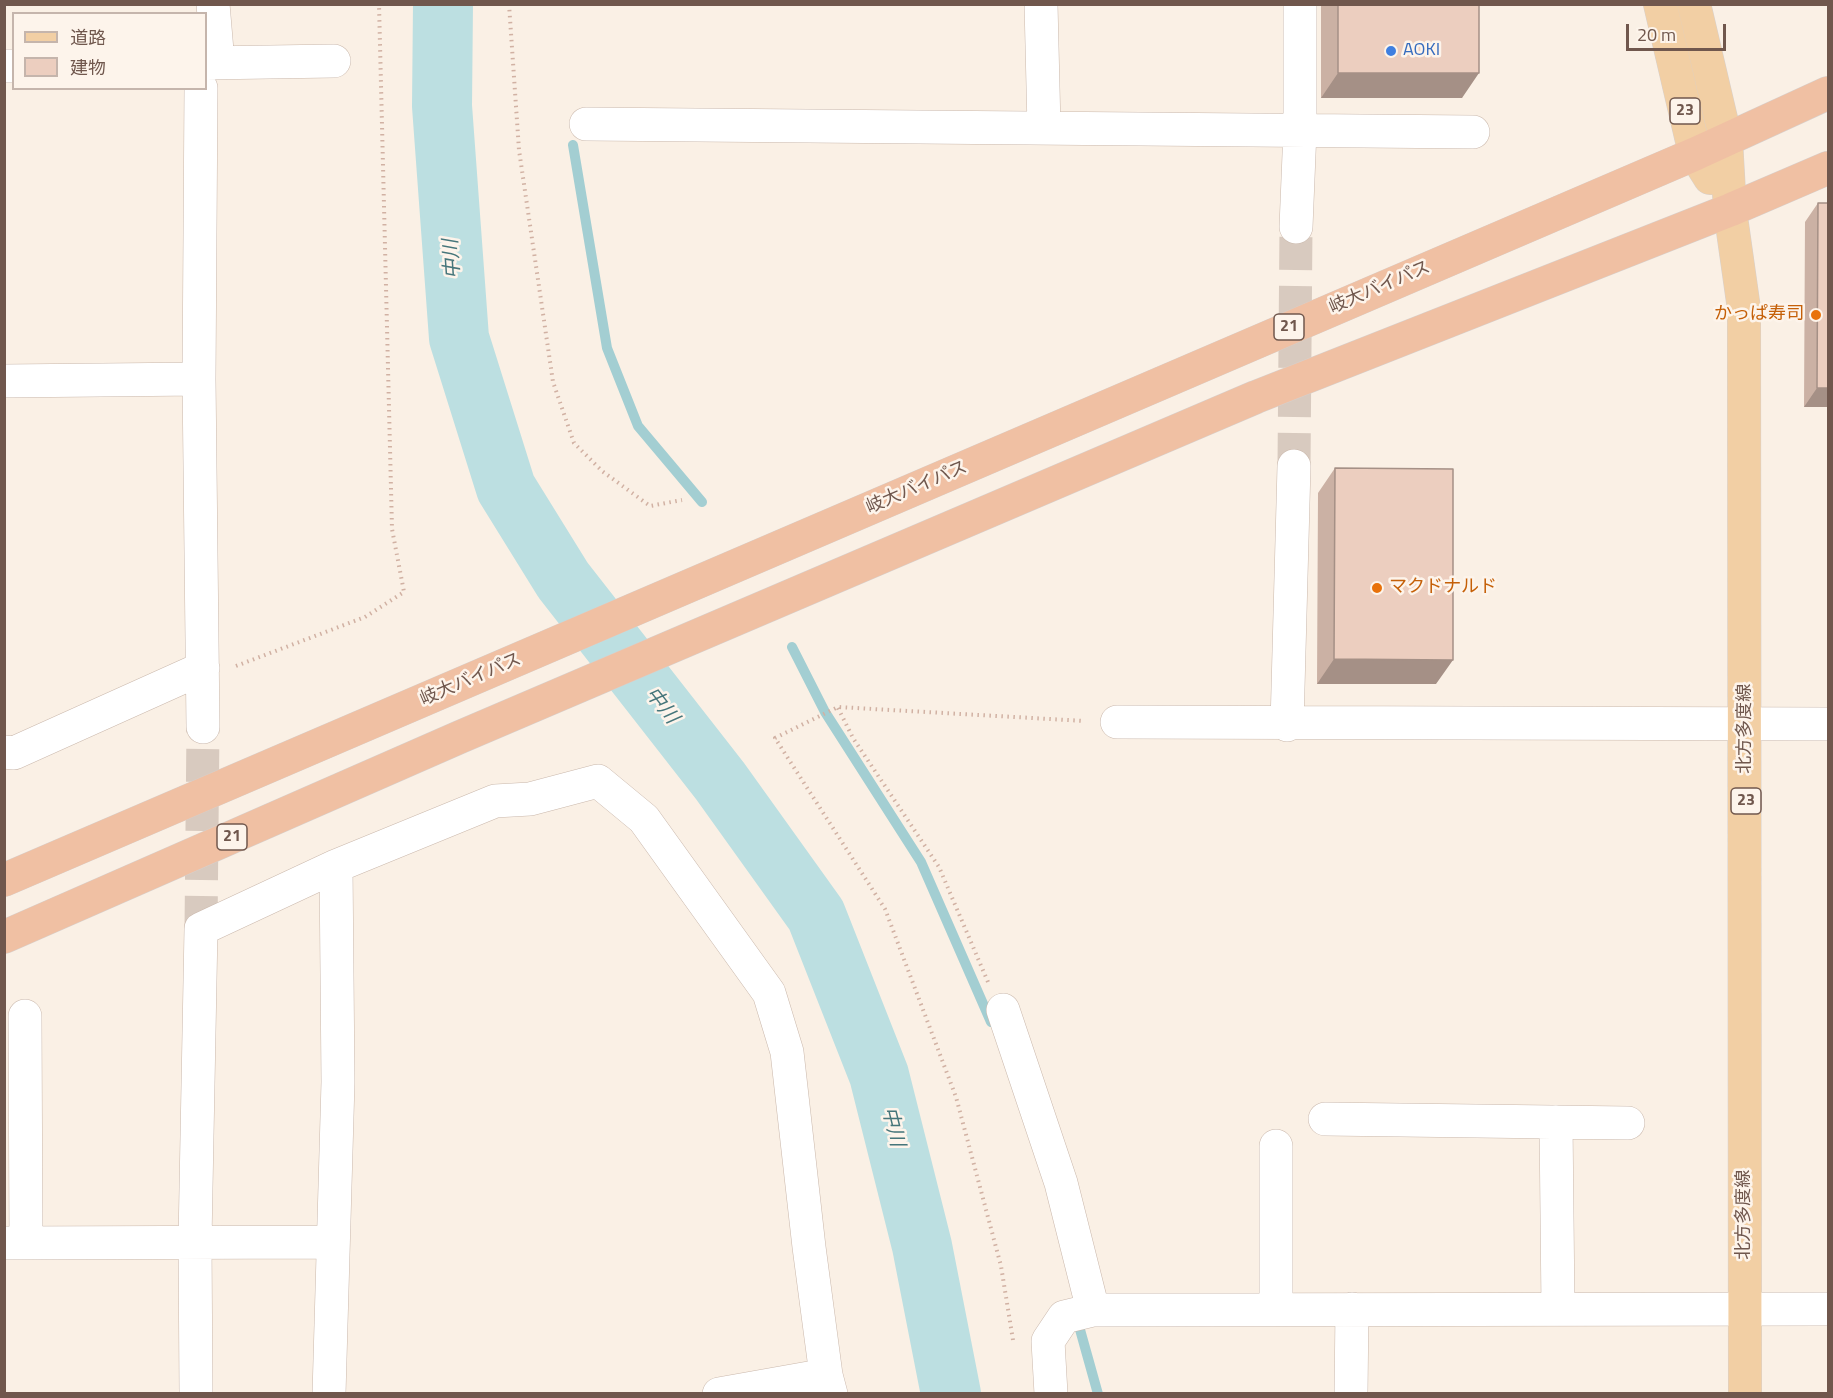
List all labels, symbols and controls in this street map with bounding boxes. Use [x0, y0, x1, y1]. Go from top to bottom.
legend [12, 12, 207, 90]
scale bar [1629, 12, 1730, 50]
text: 20 m [1637, 21, 1676, 48]
text: 道路 [70, 24, 106, 51]
place label: AOKI [1403, 40, 1440, 62]
marker: AOKI [1384, 44, 1398, 58]
text: 建物 [70, 54, 106, 81]
road number: 23 [1670, 98, 1700, 124]
water label: 中川 [440, 238, 466, 280]
street label: 岐大バイパス [1326, 257, 1434, 319]
place label: かっぱ寿司 [1714, 304, 1804, 326]
marker: かっぱ寿司 [1809, 308, 1823, 322]
road number: 21 [1274, 314, 1304, 340]
street label: 岐大バイパス [863, 457, 971, 519]
place label: マクドナルド [1389, 577, 1497, 599]
marker: マクドナルド [1370, 581, 1384, 595]
street label: 岐大バイパス [417, 649, 525, 711]
water label: 中川 [639, 683, 683, 729]
street label: 北方多度線 [1735, 684, 1757, 774]
road number: 23 [1731, 788, 1761, 814]
road number: 21 [217, 824, 247, 850]
water label: 中川 [876, 1105, 908, 1149]
street label: 北方多度線 [1734, 1170, 1756, 1260]

